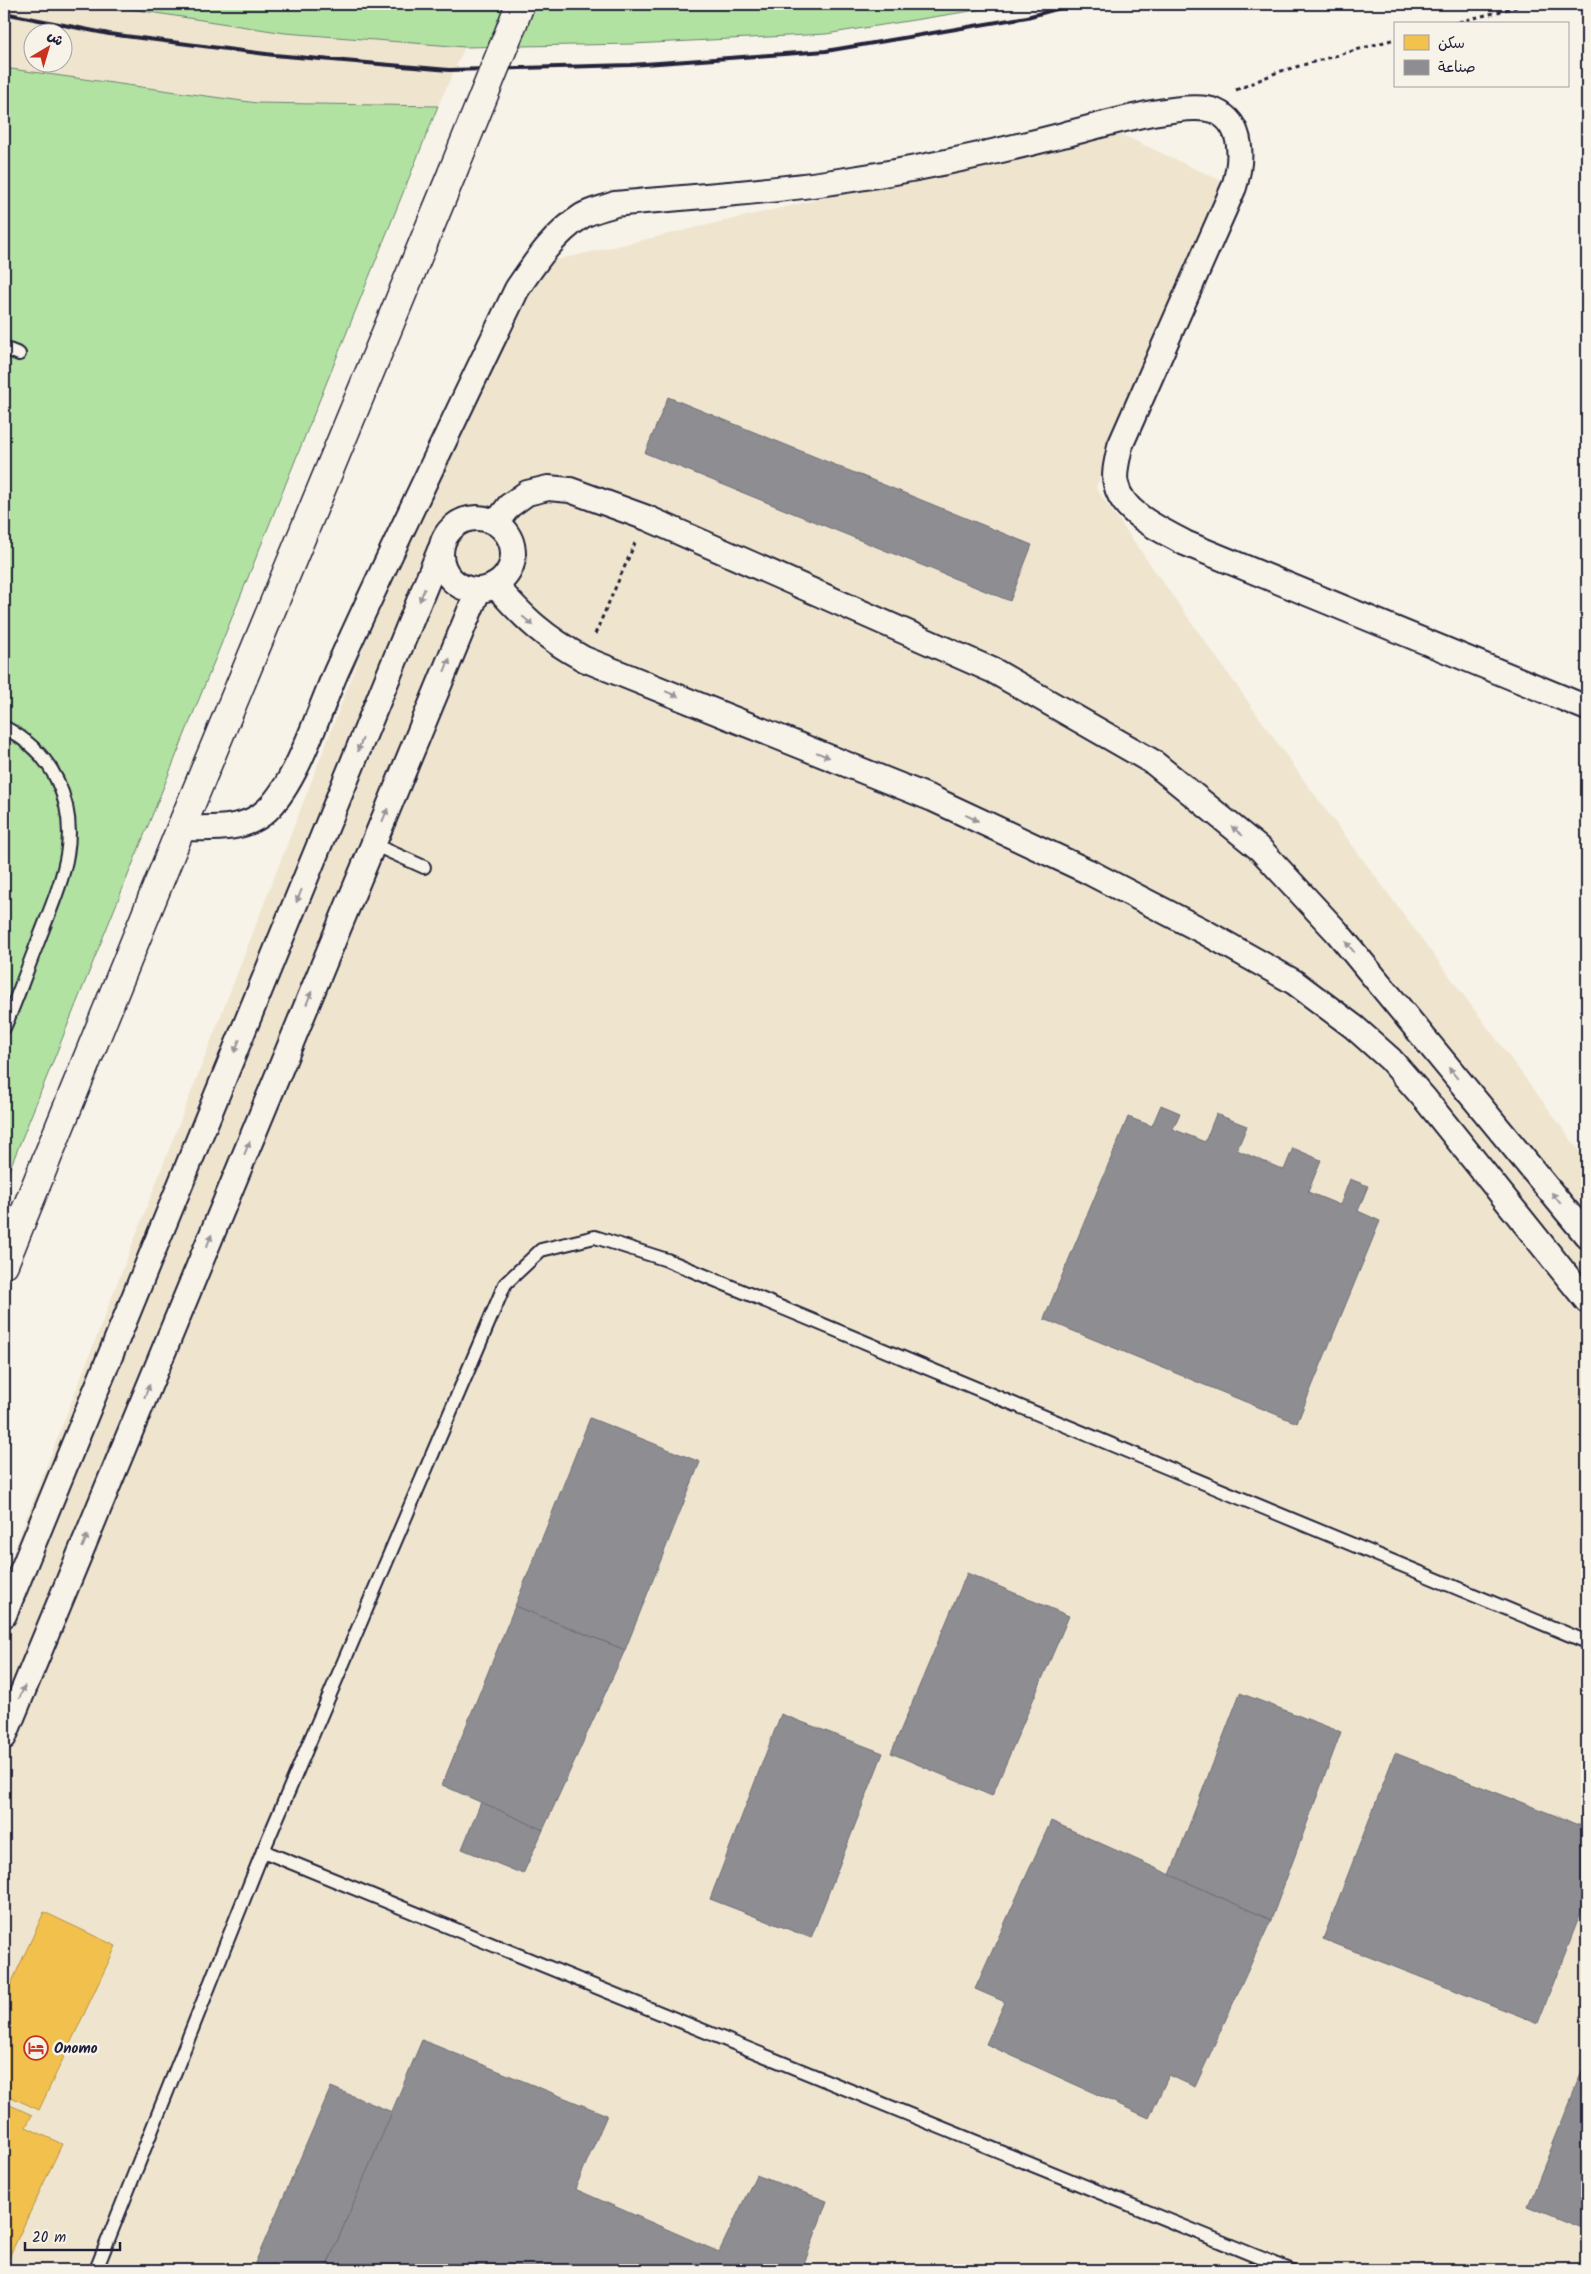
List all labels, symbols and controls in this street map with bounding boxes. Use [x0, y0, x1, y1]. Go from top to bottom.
north arrow [22, 22, 72, 72]
legend [1394, 22, 1568, 88]
text: ش [43, 25, 68, 52]
text: سكن [1438, 32, 1465, 56]
text: صناعة [1438, 56, 1476, 80]
one-way arrow [417, 588, 425, 602]
one-way arrow [522, 615, 534, 626]
one-way arrow [444, 658, 452, 672]
one-way arrow [665, 690, 680, 698]
one-way arrow [356, 738, 364, 753]
one-way arrow [815, 751, 830, 759]
one-way arrow [381, 807, 389, 822]
one-way arrow [965, 814, 979, 822]
one-way arrow [1231, 825, 1244, 836]
one-way arrow [294, 888, 302, 903]
one-way arrow [1344, 941, 1355, 954]
one-way arrow [306, 991, 314, 1005]
one-way arrow [233, 1039, 241, 1054]
one-way arrow [1448, 1067, 1459, 1079]
one-way arrow [244, 1141, 252, 1155]
one-way arrow [1551, 1192, 1562, 1205]
one-way arrow [205, 1234, 213, 1248]
one-way arrow [143, 1384, 151, 1398]
one-way arrow [81, 1534, 89, 1549]
one-way arrow [19, 1685, 27, 1699]
hotel icon: Onomo [23, 2035, 49, 2061]
place label: Onomo [54, 2037, 98, 2061]
scale bar [25, 2219, 120, 2251]
text: 20 m [32, 2226, 66, 2250]

